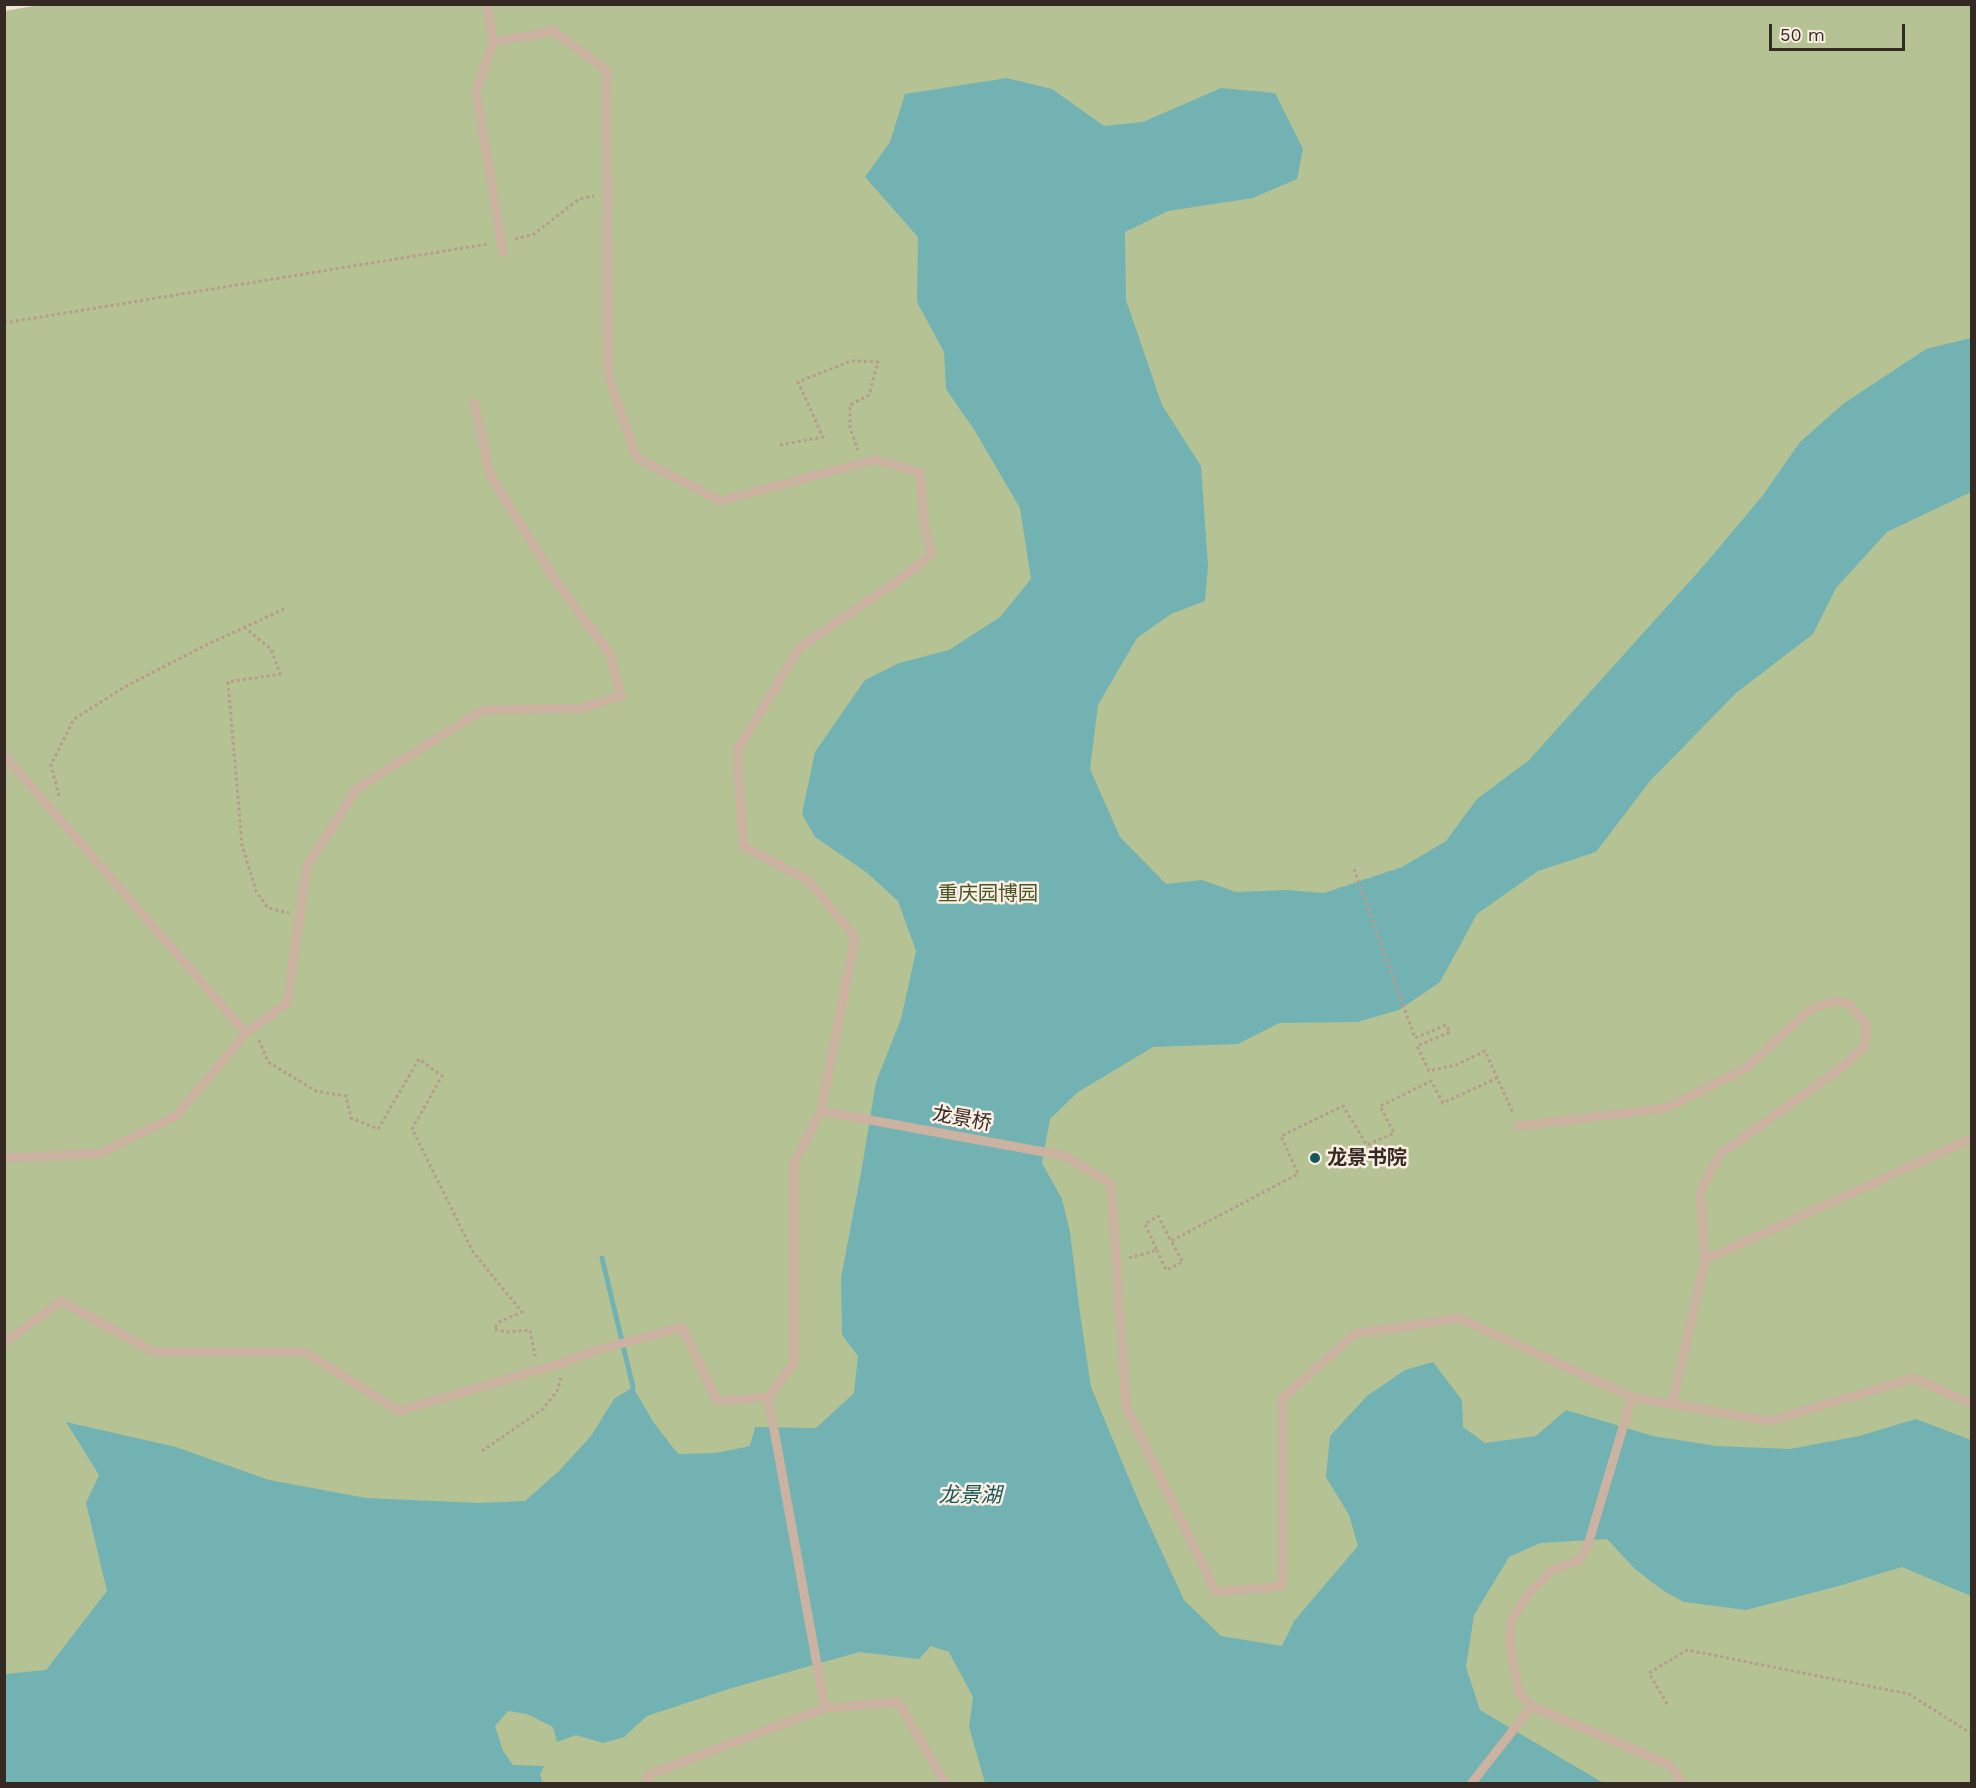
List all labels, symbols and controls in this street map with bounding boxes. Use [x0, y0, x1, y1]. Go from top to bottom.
scale bar [1772, 12, 1908, 50]
text: 50 m [1780, 24, 1825, 45]
park label: 重庆园博园 [938, 882, 1038, 906]
street label: 龙景桥 [930, 1102, 994, 1136]
place label: 龙景书院 [1327, 1146, 1407, 1170]
marker: 龙景书院 [1308, 1151, 1322, 1165]
water label: 龙景湖 [939, 1483, 1001, 1509]

